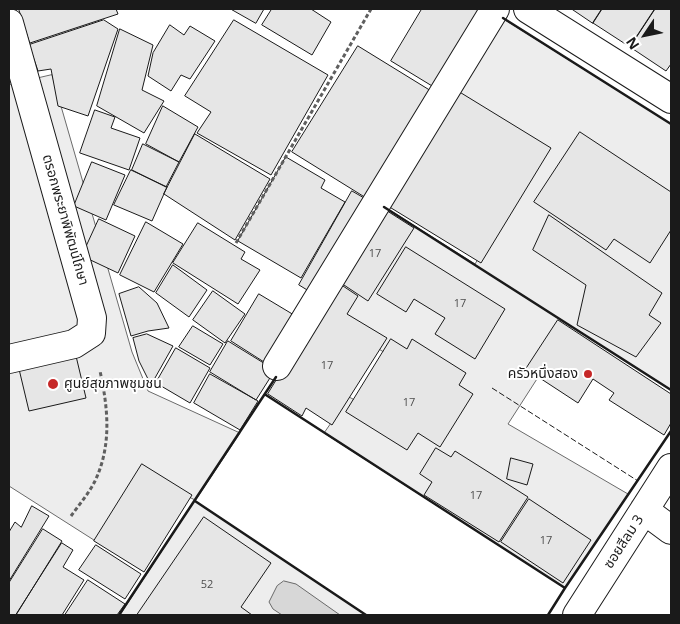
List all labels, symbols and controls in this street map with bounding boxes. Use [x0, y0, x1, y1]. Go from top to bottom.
north arrow [620, 10, 670, 60]
text: N [621, 34, 643, 54]
street label: ตรอกพระยาพิพัฒน์โกษา [38, 153, 92, 287]
house number: 17 [369, 247, 381, 261]
house number: 17 [454, 297, 466, 311]
house number: 17 [321, 359, 333, 373]
place label: ครัวหนึ่งสอง [508, 366, 578, 382]
marker: ครัวหนึ่งสอง [582, 368, 594, 380]
place label: ศูนย์สุขภาพชุมชน [64, 376, 162, 392]
marker: ศูนย์สุขภาพชุมชน [46, 377, 60, 391]
house number: 17 [403, 396, 415, 410]
house number: 17 [470, 489, 482, 503]
street label: ซอยสีลม 3 [601, 512, 647, 572]
house number: 17 [540, 534, 552, 548]
house number: 52 [201, 578, 213, 592]

